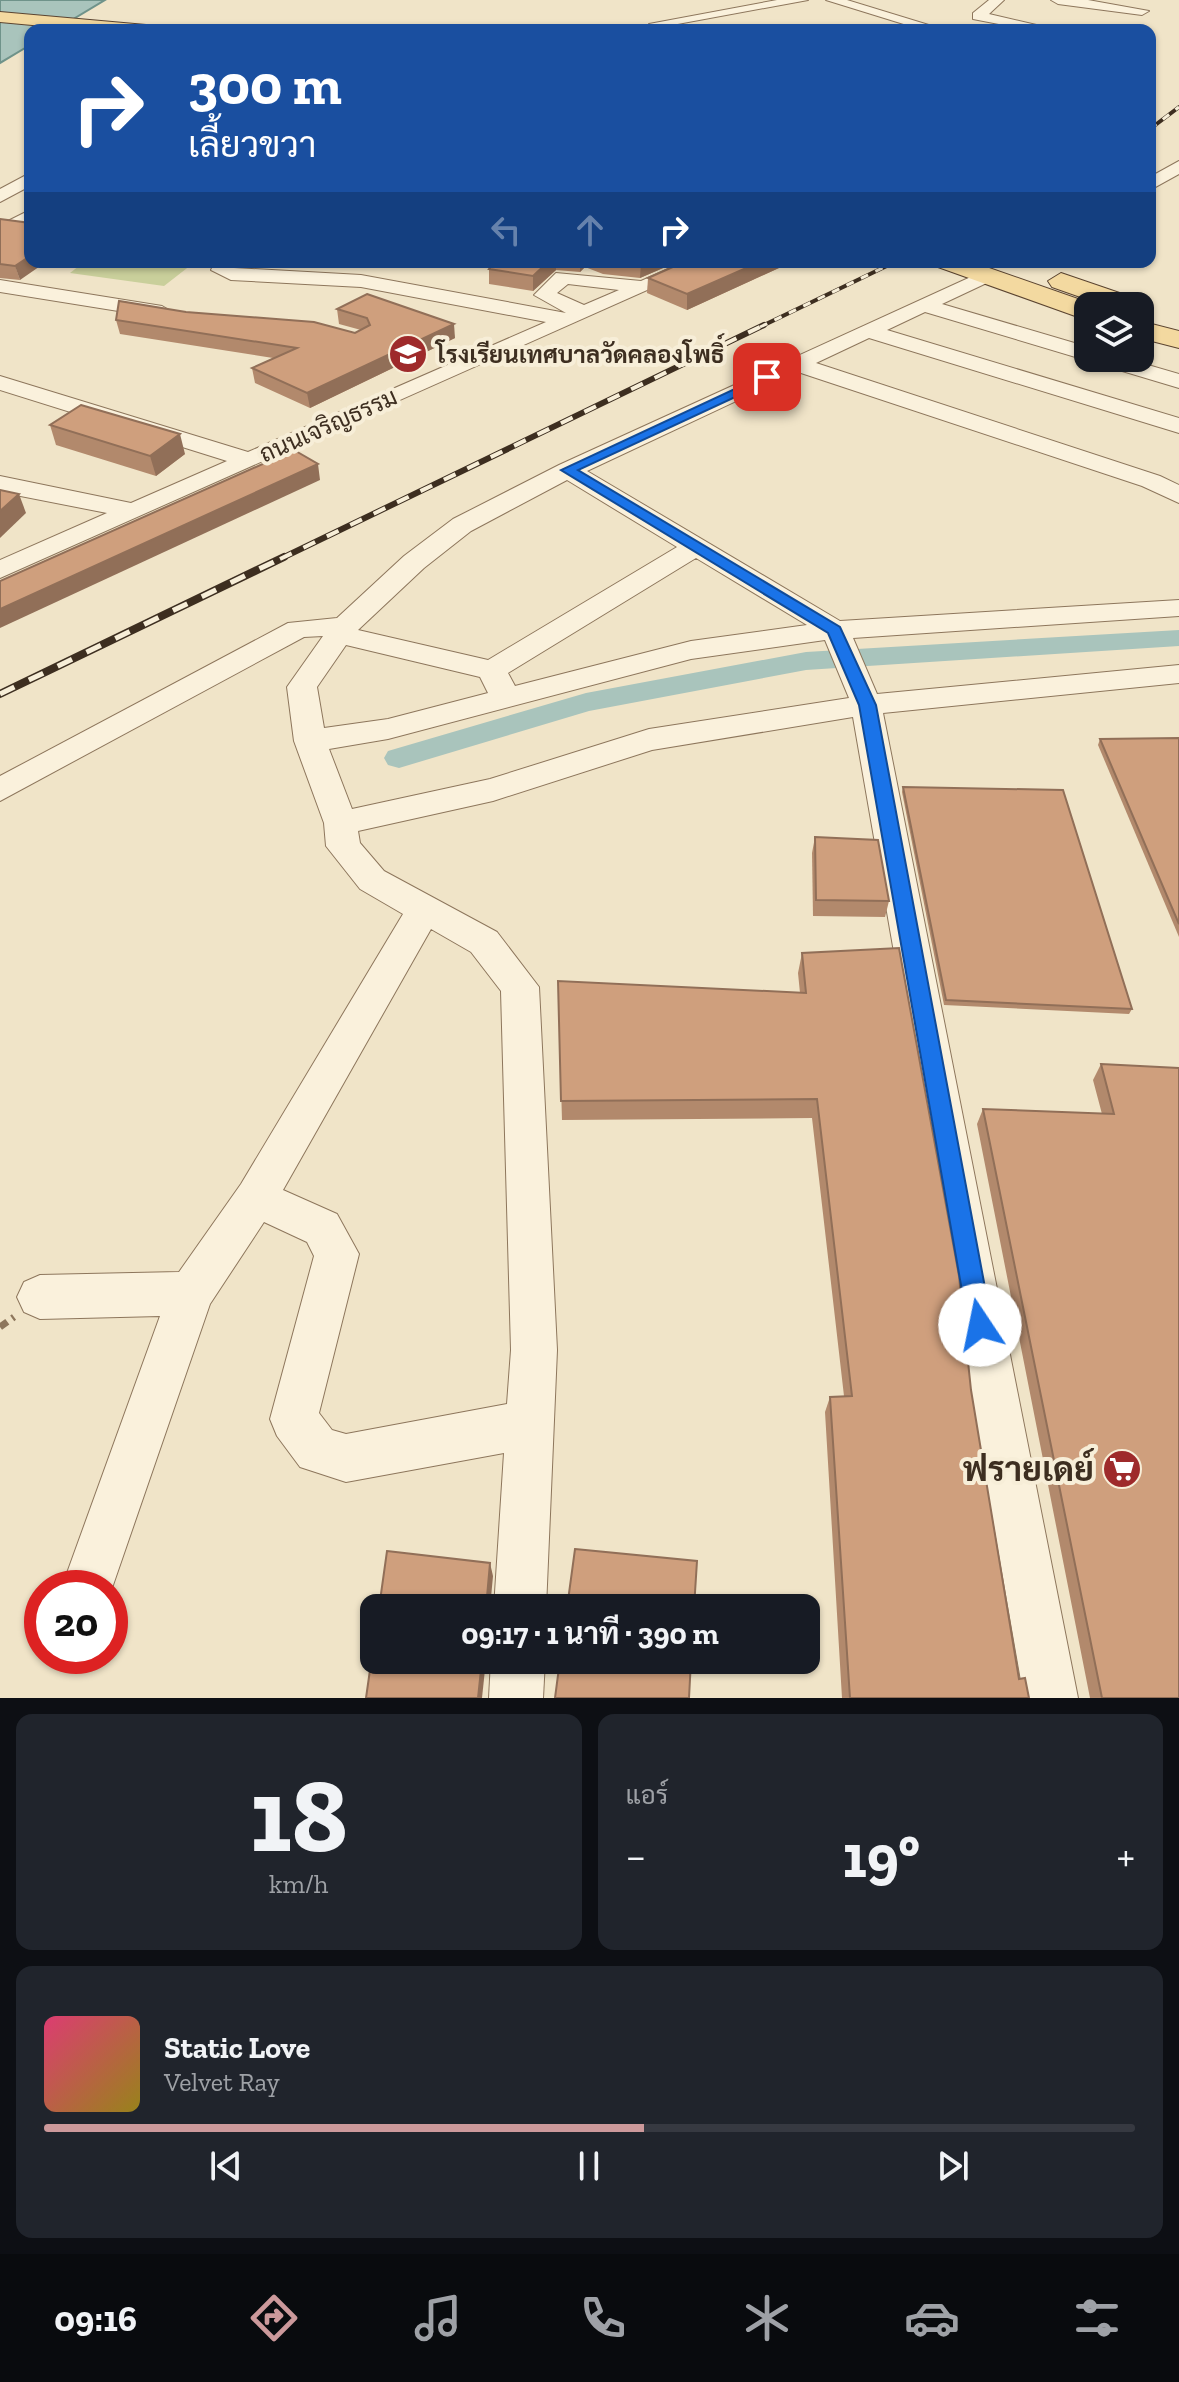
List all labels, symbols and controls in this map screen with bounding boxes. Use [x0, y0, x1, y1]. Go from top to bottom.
text: 300 m [188, 51, 342, 118]
icon: right [56, 56, 160, 160]
text: เลี้ยวขวา [188, 123, 316, 166]
icon: left [484, 208, 528, 252]
icon: ahead [568, 208, 612, 252]
icon: right [652, 208, 696, 252]
map controls [1074, 292, 1154, 372]
button: layers [1074, 292, 1154, 372]
school or university icon: โรงเรียนเทศบาลวัดคลองโพธิ์ [387, 333, 429, 375]
place label: โรงเรียนเทศบาลวัดคลองโพธิ์ [434, 333, 725, 369]
pin [733, 343, 801, 411]
icon: arrive [745, 355, 789, 399]
street label: ถนนเจริญธรรม [255, 382, 401, 468]
position arrow [938, 1283, 1022, 1367]
place label: ฟรายเดย์ [963, 1448, 1095, 1490]
supermarket icon: ฟรายเดย์ [1101, 1448, 1143, 1490]
speed limit sign: 20 [24, 1570, 128, 1674]
text: 09:17 · 1 นาที · 390 m [461, 1616, 719, 1652]
text: 18 [250, 1753, 348, 1878]
text: แอร์ [626, 1779, 668, 1811]
text: 19° [843, 1820, 920, 1892]
text: − [626, 1829, 646, 1882]
text: + [1116, 1829, 1135, 1882]
text: km/h [269, 1868, 328, 1900]
text: Static Love [164, 2030, 310, 2066]
text: Velvet Ray [164, 2066, 280, 2098]
icon: previous [204, 2144, 248, 2188]
icon: pause [567, 2144, 611, 2188]
icon: next [931, 2144, 975, 2188]
icon: directions [246, 2290, 302, 2346]
icon: music [410, 2290, 466, 2346]
icon: phone [575, 2290, 631, 2346]
icon: climate [739, 2290, 795, 2346]
icon: car [904, 2290, 960, 2346]
icon: filters [1069, 2290, 1125, 2346]
text: 09:16 [54, 2297, 137, 2340]

